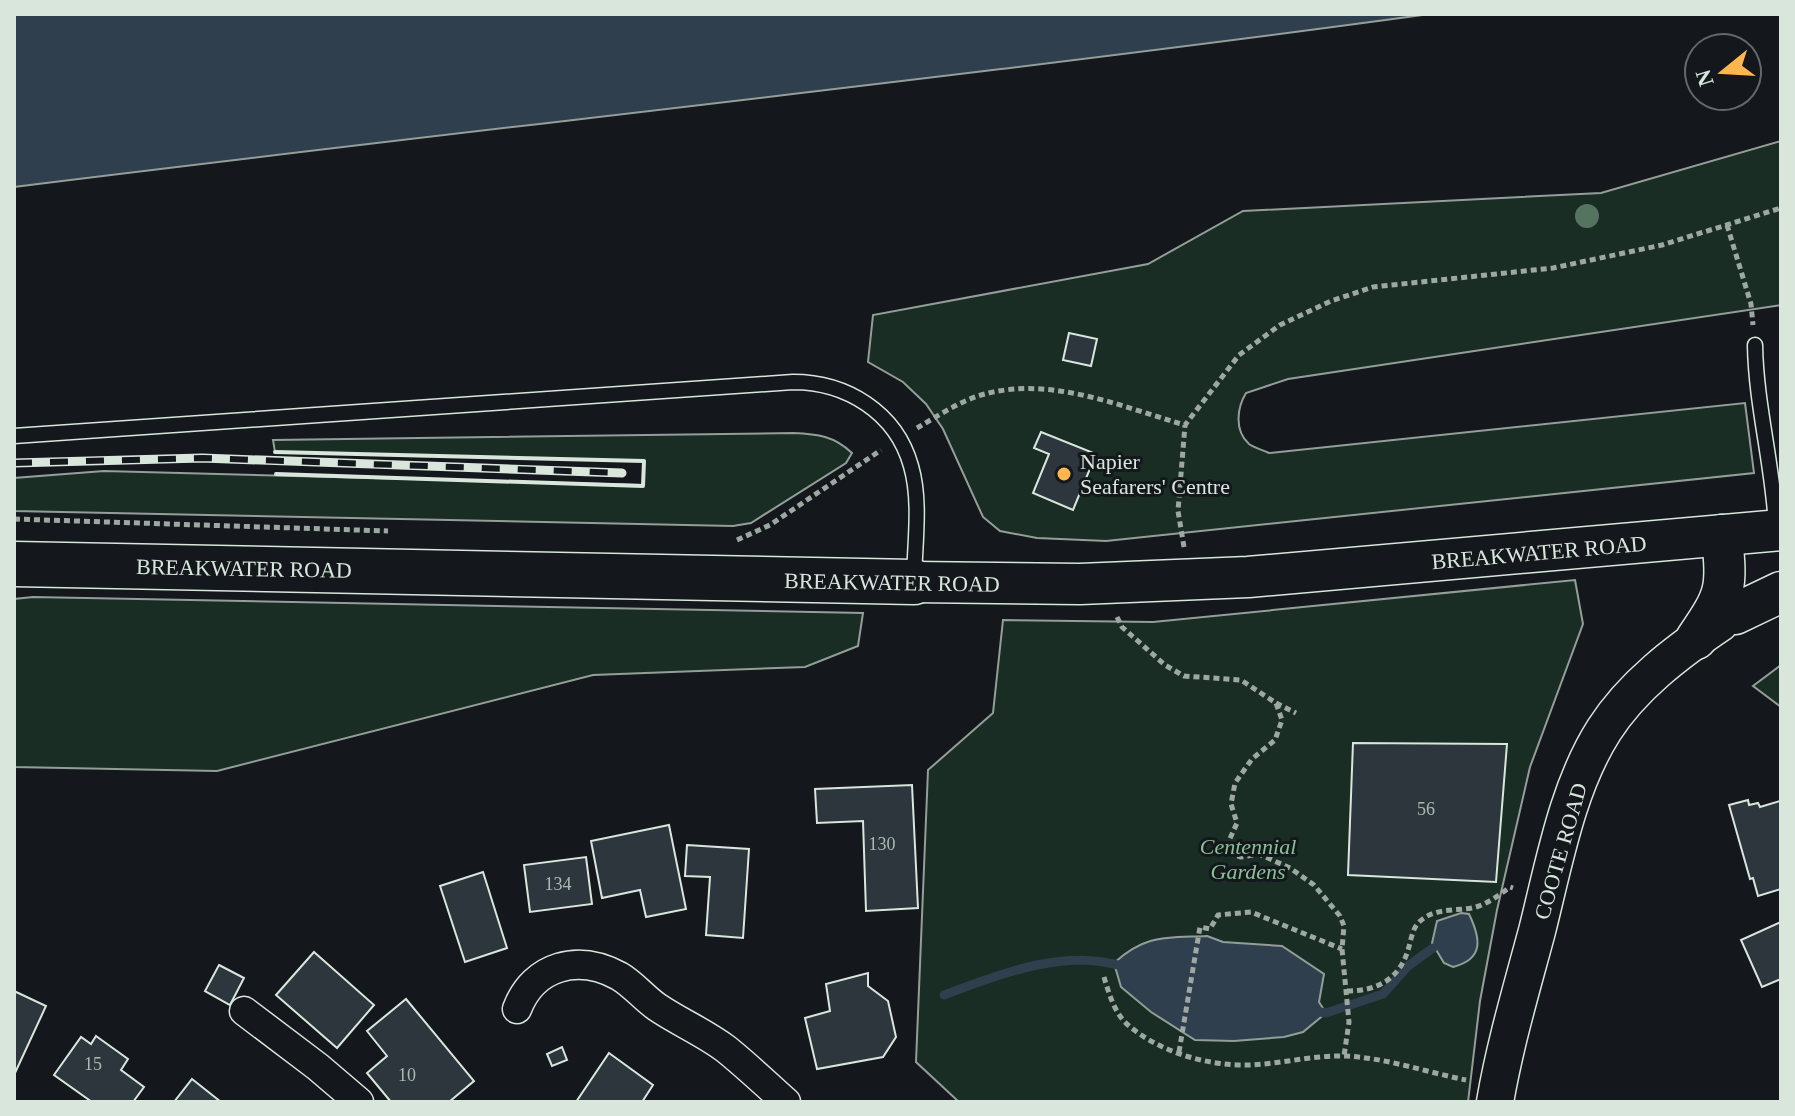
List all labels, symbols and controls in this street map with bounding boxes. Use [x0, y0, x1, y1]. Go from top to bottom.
north arrow [1683, 32, 1763, 112]
text: N [1690, 67, 1719, 89]
place label: Napier Seafarers' Centre [1080, 449, 1230, 499]
marker: Napier Seafarers' Centre [1055, 465, 1073, 483]
street label: BREAKWATER ROAD [1430, 531, 1648, 574]
street label: BREAKWATER ROAD [136, 554, 352, 583]
street label: BREAKWATER ROAD [784, 568, 1000, 597]
street label: COOTE ROAD [1529, 780, 1592, 922]
house number: 56 [1417, 799, 1435, 819]
house number: 130 [869, 834, 896, 854]
park label: Centennial Gardens [1200, 834, 1296, 884]
house number: 134 [545, 874, 572, 894]
house number: 15 [84, 1054, 102, 1074]
house number: 10 [398, 1065, 416, 1085]

